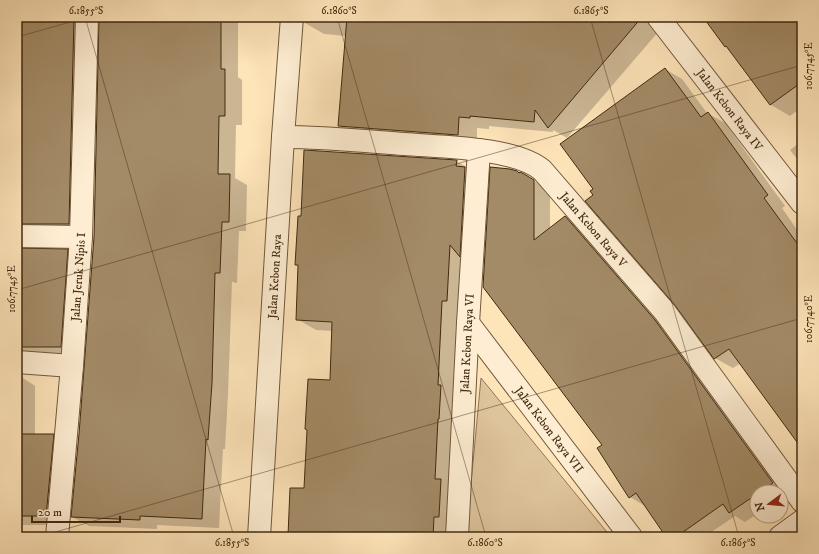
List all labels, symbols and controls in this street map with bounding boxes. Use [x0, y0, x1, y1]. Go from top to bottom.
text: 6.1855°S [69, 5, 103, 17]
text: 6.1860°S [321, 5, 357, 17]
text: 6.1865°S [574, 5, 608, 17]
text: 106.7745°E [803, 42, 815, 90]
street label: Jalan Kebon Raya IV [693, 65, 766, 154]
street label: Jalan Kebon Raya V [556, 188, 630, 271]
street label: Jalan Jeruk Nipis I [68, 232, 89, 323]
street label: Jalan Kebon Raya [265, 233, 285, 320]
text: 106.7745°E [6, 265, 18, 313]
street label: Jalan Kebon Raya VI [457, 293, 477, 394]
text: 106.7740°E [803, 295, 815, 343]
street label: Jalan Kebon Raya VII [511, 383, 587, 476]
north arrow [749, 484, 789, 524]
scale bar [32, 498, 120, 524]
text: N [752, 500, 768, 513]
text: 20 m [38, 505, 62, 520]
text: 6.1855°S [215, 537, 249, 549]
text: 6.1860°S [467, 537, 503, 549]
text: 6.1865°S [721, 537, 755, 549]

